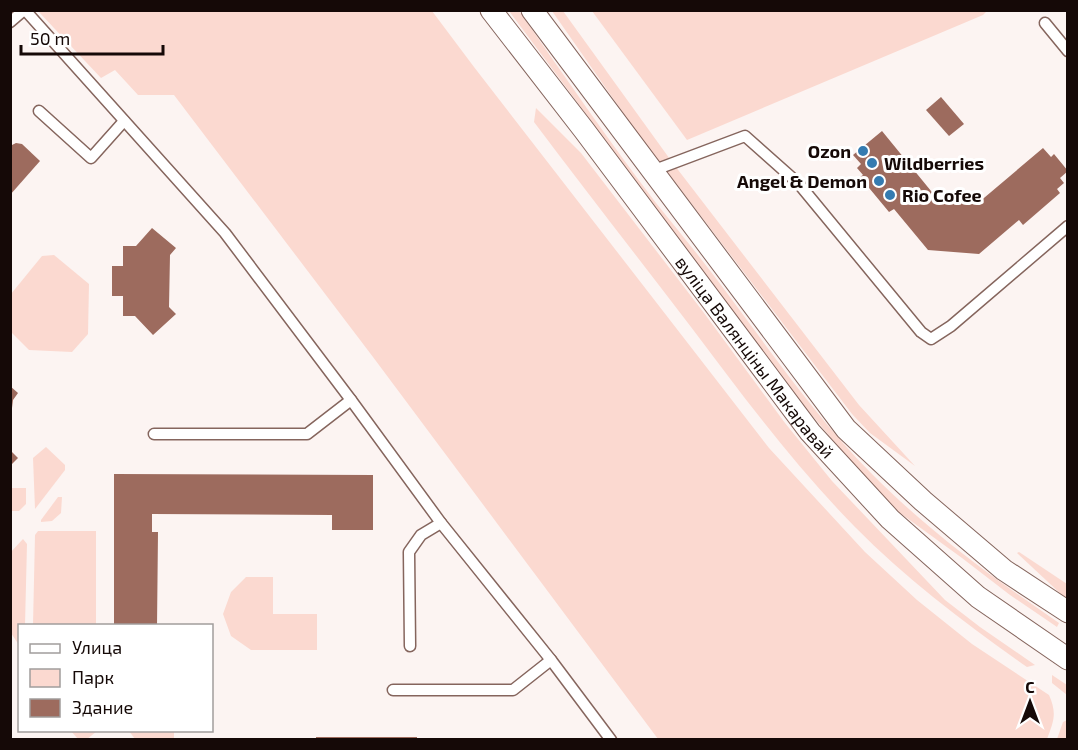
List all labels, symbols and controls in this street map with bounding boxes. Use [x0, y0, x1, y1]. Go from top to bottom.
scale bar [21, 18, 164, 56]
text: 50 m [30, 27, 70, 49]
place label: Ozon [808, 140, 851, 162]
marker: Ozon [856, 144, 870, 158]
place label: Wildberries [884, 152, 984, 174]
marker: Wildberries [865, 156, 879, 170]
place label: Angel & Demon [737, 170, 867, 192]
marker: Angel & Demon [872, 174, 886, 188]
place label: Rio Cofee [902, 184, 982, 206]
marker: Rio Cofee [883, 188, 897, 202]
street label: вуліца Валянціны Макаравай [671, 251, 839, 462]
legend [18, 624, 213, 732]
text: Улица [72, 636, 122, 658]
text: Парк [72, 666, 114, 688]
north arrow [1000, 672, 1060, 732]
text: С [1025, 677, 1035, 696]
text: Здание [72, 696, 133, 718]

